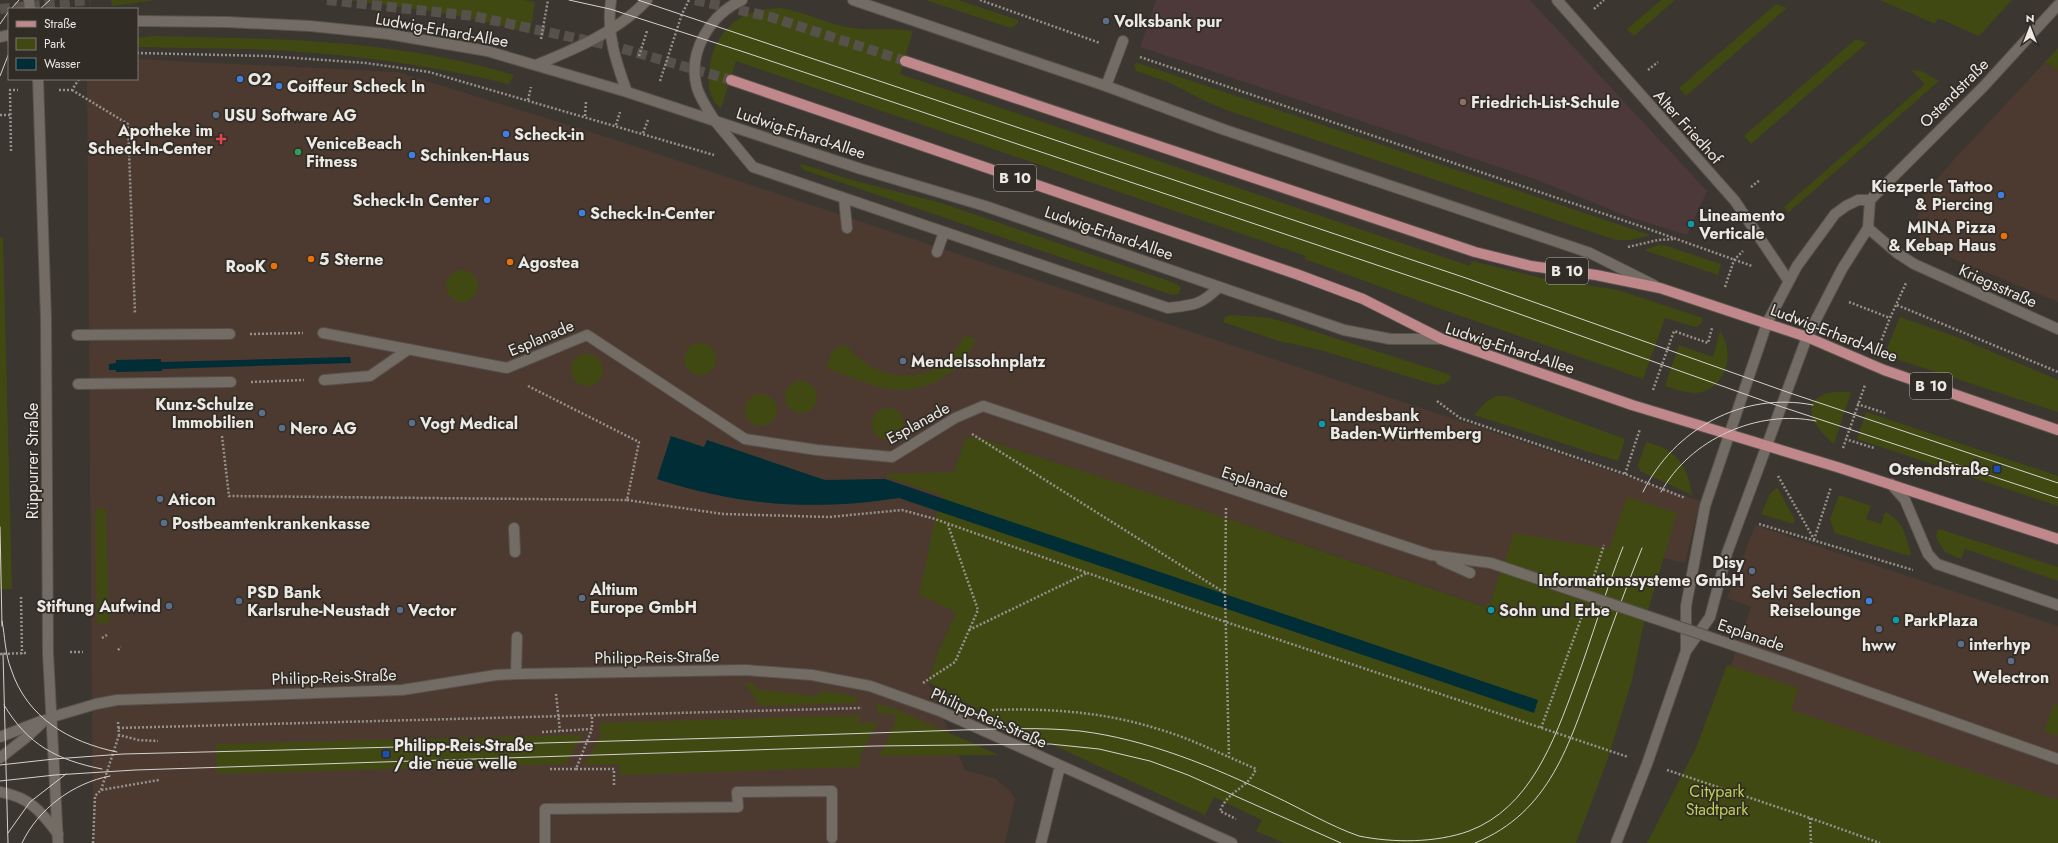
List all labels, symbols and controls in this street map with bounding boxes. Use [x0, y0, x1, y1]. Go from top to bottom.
street label: Ludwig-Erhard-Allee [374, 7, 510, 53]
legend [8, 8, 138, 80]
north arrow [2010, 8, 2050, 48]
place label: Volksbank pur [1113, 10, 1223, 33]
text: N [2026, 10, 2034, 26]
text: Straße [44, 15, 76, 33]
marker: Volksbank pur [1101, 16, 1111, 26]
text: Park [44, 35, 66, 53]
street label: Ostendstraße [1914, 53, 1994, 133]
text: Wasser [44, 55, 81, 73]
place label: O2 [248, 68, 272, 91]
marker: O2 [235, 74, 245, 84]
place label: Coiffeur Scheck In [287, 75, 425, 98]
marker: Coiffeur Scheck In [274, 81, 284, 91]
street label: Alter Friedhof [1648, 85, 1728, 170]
place label: Friedrich-List-Schule [1471, 91, 1620, 114]
marker: Friedrich-List-Schule [1458, 97, 1468, 107]
street label: Ludwig-Erhard-Allee [733, 101, 869, 165]
place label: USU Software AG [224, 104, 357, 127]
marker: USU Software AG [211, 110, 221, 120]
place label: Apotheke im Scheck-In-Center [88, 119, 213, 160]
place label: Scheck-in [514, 123, 584, 146]
marker: Scheck-in [501, 129, 511, 139]
place label: VeniceBeach Fitness [305, 132, 402, 173]
marker: Apotheke im Scheck-In-Center [216, 134, 226, 144]
place label: Schinken-Haus [420, 144, 529, 167]
marker: VeniceBeach Fitness [293, 147, 303, 157]
marker: Schinken-Haus [407, 150, 417, 160]
road number: B 10 [994, 165, 1036, 191]
place label: Kiezperle Tattoo & Piercing [1871, 175, 1993, 216]
place label: Scheck-In Center [353, 189, 479, 212]
marker: Kiezperle Tattoo & Piercing [1996, 190, 2006, 200]
marker: Scheck-In Center [482, 195, 492, 205]
street label: Ludwig-Erhard-Allee [1042, 200, 1176, 266]
place label: Scheck-In-Center [590, 202, 716, 225]
place label: Lineamento Verticale [1698, 204, 1785, 245]
marker: Scheck-In-Center [577, 208, 587, 218]
place label: MINA Pizza & Kebap Haus [1888, 216, 1996, 257]
marker: Lineamento Verticale [1686, 219, 1696, 229]
marker: MINA Pizza & Kebap Haus [1999, 231, 2009, 241]
place label: 5 Sterne [319, 248, 383, 271]
place label: Agostea [517, 251, 579, 274]
marker: 5 Sterne [306, 254, 316, 264]
place label: RooK [226, 255, 267, 278]
marker: Agostea [505, 257, 515, 267]
road number: B 10 [1546, 258, 1588, 284]
street label: Kriegsstraße [1955, 259, 2041, 313]
marker: RooK [269, 261, 279, 271]
street label: Ludwig-Erhard-Allee [1767, 298, 1901, 368]
street label: Esplanade [505, 314, 577, 362]
street label: Ludwig-Erhard-Allee [1442, 316, 1578, 380]
place label: Mendelssohnplatz [911, 350, 1046, 373]
marker: Mendelssohnplatz [898, 356, 908, 366]
road number: B 10 [1910, 373, 1952, 399]
place label: Kunz-Schulze Immobilien [155, 393, 254, 434]
street label: Esplanade [882, 396, 954, 450]
street label: Rüppurrer Straße [21, 403, 44, 519]
place label: Landesbank Baden-Württemberg [1330, 404, 1481, 445]
marker: Kunz-Schulze Immobilien [257, 408, 267, 418]
place label: Vogt Medical [419, 412, 518, 435]
place label: Nero AG [290, 417, 357, 440]
marker: Vogt Medical [407, 418, 417, 428]
marker: Landesbank Baden-Württemberg [1317, 419, 1327, 429]
marker: Nero AG [277, 423, 287, 433]
place label: Ostendstraße [1889, 458, 1989, 481]
street label: Esplanade [1219, 460, 1291, 504]
marker: Ostendstraße [1992, 464, 2002, 474]
place label: Aticon [167, 488, 216, 511]
marker: Aticon [155, 494, 165, 504]
place label: Postbeamtenkrankenkasse [172, 512, 370, 535]
marker: Postbeamtenkrankenkasse [159, 518, 169, 528]
place label: Disy Informationssysteme GmbH [1538, 551, 1745, 592]
marker: Disy Informationssysteme GmbH [1747, 566, 1757, 576]
place label: Altium Europe GmbH [589, 578, 697, 619]
place label: PSD Bank Karlsruhe-Neustadt [247, 581, 391, 622]
place label: Selvi Selection Reiselounge [1751, 581, 1861, 622]
marker: Altium Europe GmbH [577, 593, 587, 603]
place label: Stiftung Aufwind [36, 595, 161, 618]
marker: PSD Bank Karlsruhe-Neustadt [234, 596, 244, 606]
marker: Selvi Selection Reiselounge [1864, 596, 1874, 606]
place label: Vector [407, 599, 457, 622]
place label: Sohn und Erbe [1499, 599, 1610, 622]
marker: Stiftung Aufwind [164, 601, 174, 611]
marker: Vector [395, 605, 405, 615]
marker: Sohn und Erbe [1486, 605, 1496, 615]
place label: ParkPlaza [1904, 609, 1978, 632]
street label: Esplanade [1715, 613, 1787, 657]
marker: ParkPlaza [1891, 615, 1901, 625]
marker: hww [1874, 624, 1884, 634]
place label: interhyp [1969, 633, 2031, 656]
place label: hww [1862, 634, 1897, 657]
marker: interhyp [1956, 639, 1966, 649]
street label: Philipp-Reis-Straße [594, 644, 720, 670]
marker: Welectron [2006, 656, 2016, 666]
street label: Philipp-Reis-Straße [271, 663, 397, 691]
place label: Welectron [1973, 666, 2049, 689]
street label: Philipp-Reis-Straße [927, 682, 1051, 754]
place label: Philipp-Reis-Straße / die neue welle [394, 734, 533, 775]
marker: Philipp-Reis-Straße / die neue welle [381, 749, 391, 759]
park label: Citypark Stadtpark [1686, 780, 1749, 821]

